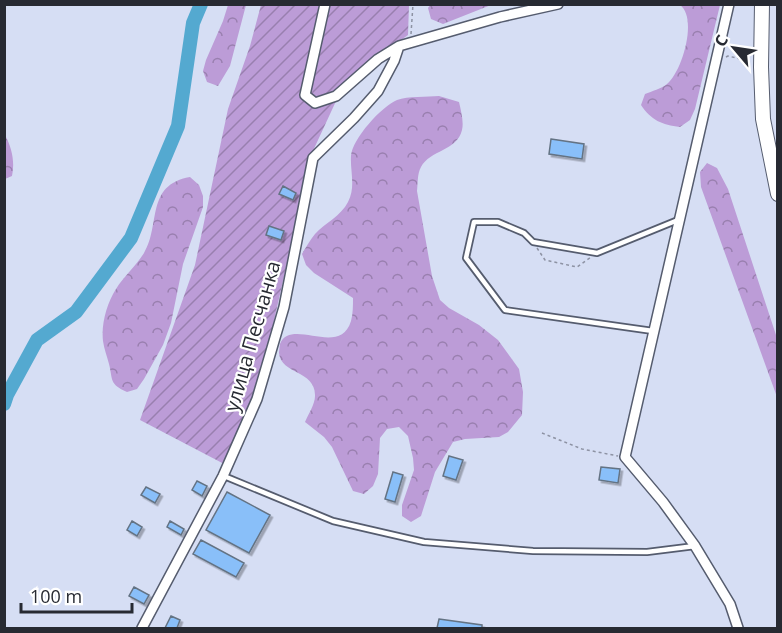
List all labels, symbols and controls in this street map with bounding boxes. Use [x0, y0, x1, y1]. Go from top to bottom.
north arrow [704, 18, 764, 78]
text: С [709, 31, 733, 51]
street label: улица Песчанка [218, 257, 286, 415]
scale bar [21, 576, 132, 614]
text: 100 m [30, 584, 82, 608]

